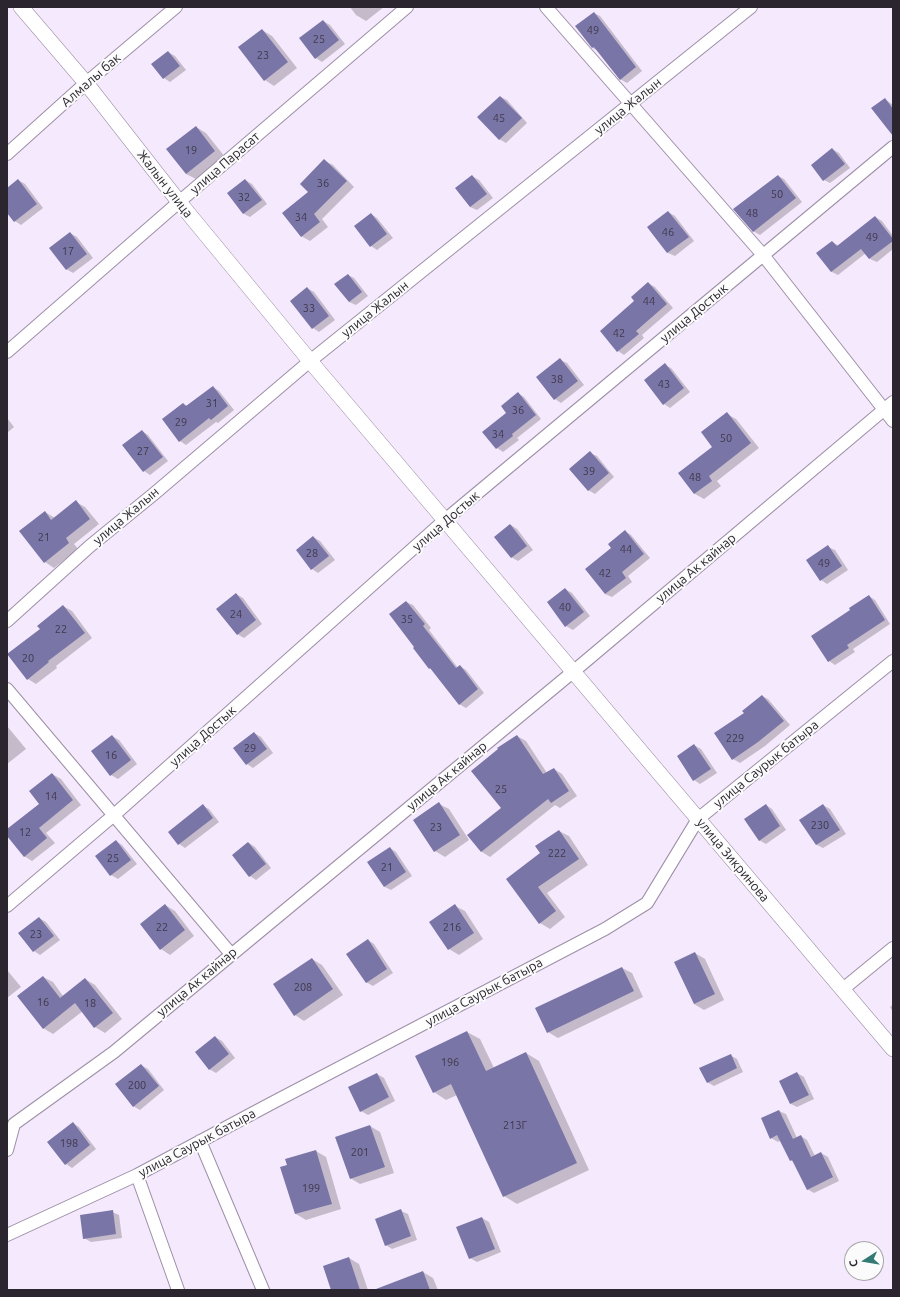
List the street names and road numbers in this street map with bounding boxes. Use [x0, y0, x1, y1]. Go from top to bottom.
street label: Алмалы бак [58, 50, 124, 110]
street label: улица Жалын [591, 74, 665, 138]
street label: улица Парасат [187, 129, 263, 197]
street label: Жалын улица [134, 147, 196, 221]
street label: улица Жалын [338, 277, 412, 341]
street label: улица Достык [657, 280, 731, 346]
street label: улица Жалын [90, 484, 162, 548]
street label: улица Достык [409, 488, 483, 554]
street label: улица Ак кайнар [653, 530, 739, 606]
street label: улица Достык [167, 702, 239, 770]
street label: улица Саурык батыра [710, 717, 822, 811]
street label: улица Ак кайнар [404, 738, 490, 814]
street label: улица Зикринова [693, 815, 773, 905]
street label: улица Ак кайнар [154, 944, 240, 1020]
street label: улица Саурык батыра [423, 954, 545, 1030]
street label: улица Саурык батыра [136, 1105, 258, 1181]

